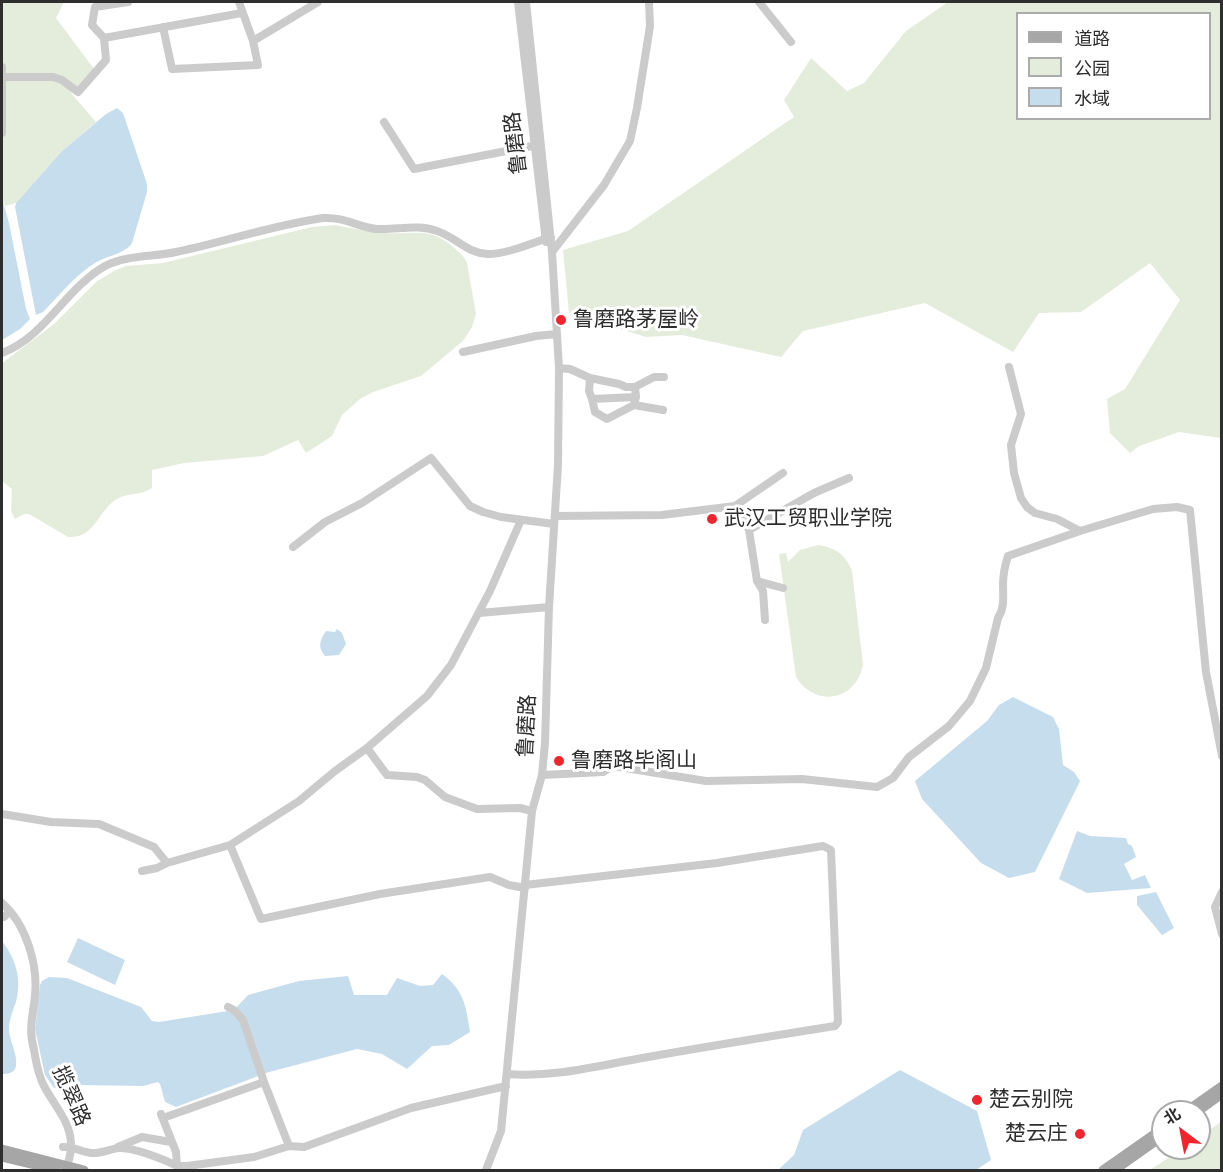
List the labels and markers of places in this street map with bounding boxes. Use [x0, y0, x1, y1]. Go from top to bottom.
place label: 鲁磨路茅屋岭 [573, 307, 699, 333]
marker: 鲁磨路茅屋岭 [554, 313, 568, 327]
place label: 武汉工贸职业学院 [724, 506, 892, 532]
marker: 武汉工贸职业学院 [705, 512, 719, 526]
place label: 鲁磨路毕阁山 [571, 748, 697, 774]
marker: 鲁磨路毕阁山 [552, 754, 566, 768]
place label: 楚云别院 [989, 1087, 1073, 1113]
marker: 楚云别院 [970, 1093, 984, 1107]
place label: 楚云庄 [1005, 1121, 1068, 1147]
marker: 楚云庄 [1073, 1127, 1087, 1141]

